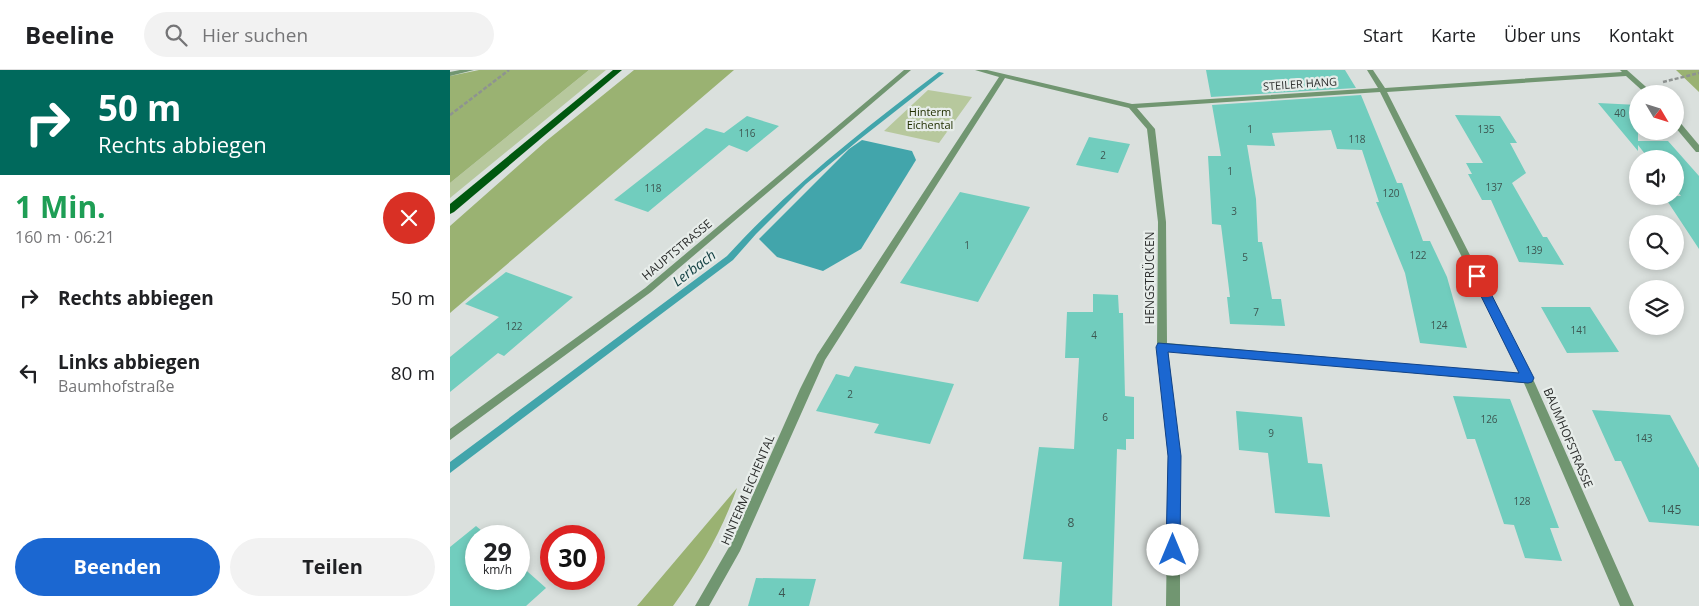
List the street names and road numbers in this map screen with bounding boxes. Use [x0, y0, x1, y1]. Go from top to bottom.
street label: STEILER HANG [1262, 73, 1337, 94]
street label: HAUPTSTRASSE [638, 215, 715, 284]
street label: HENGSTRÜCKEN [1141, 231, 1158, 325]
street label: BAUMHOFSTRASSE [1540, 385, 1597, 491]
street label: HINTERM EICHENTAL [717, 432, 778, 548]

